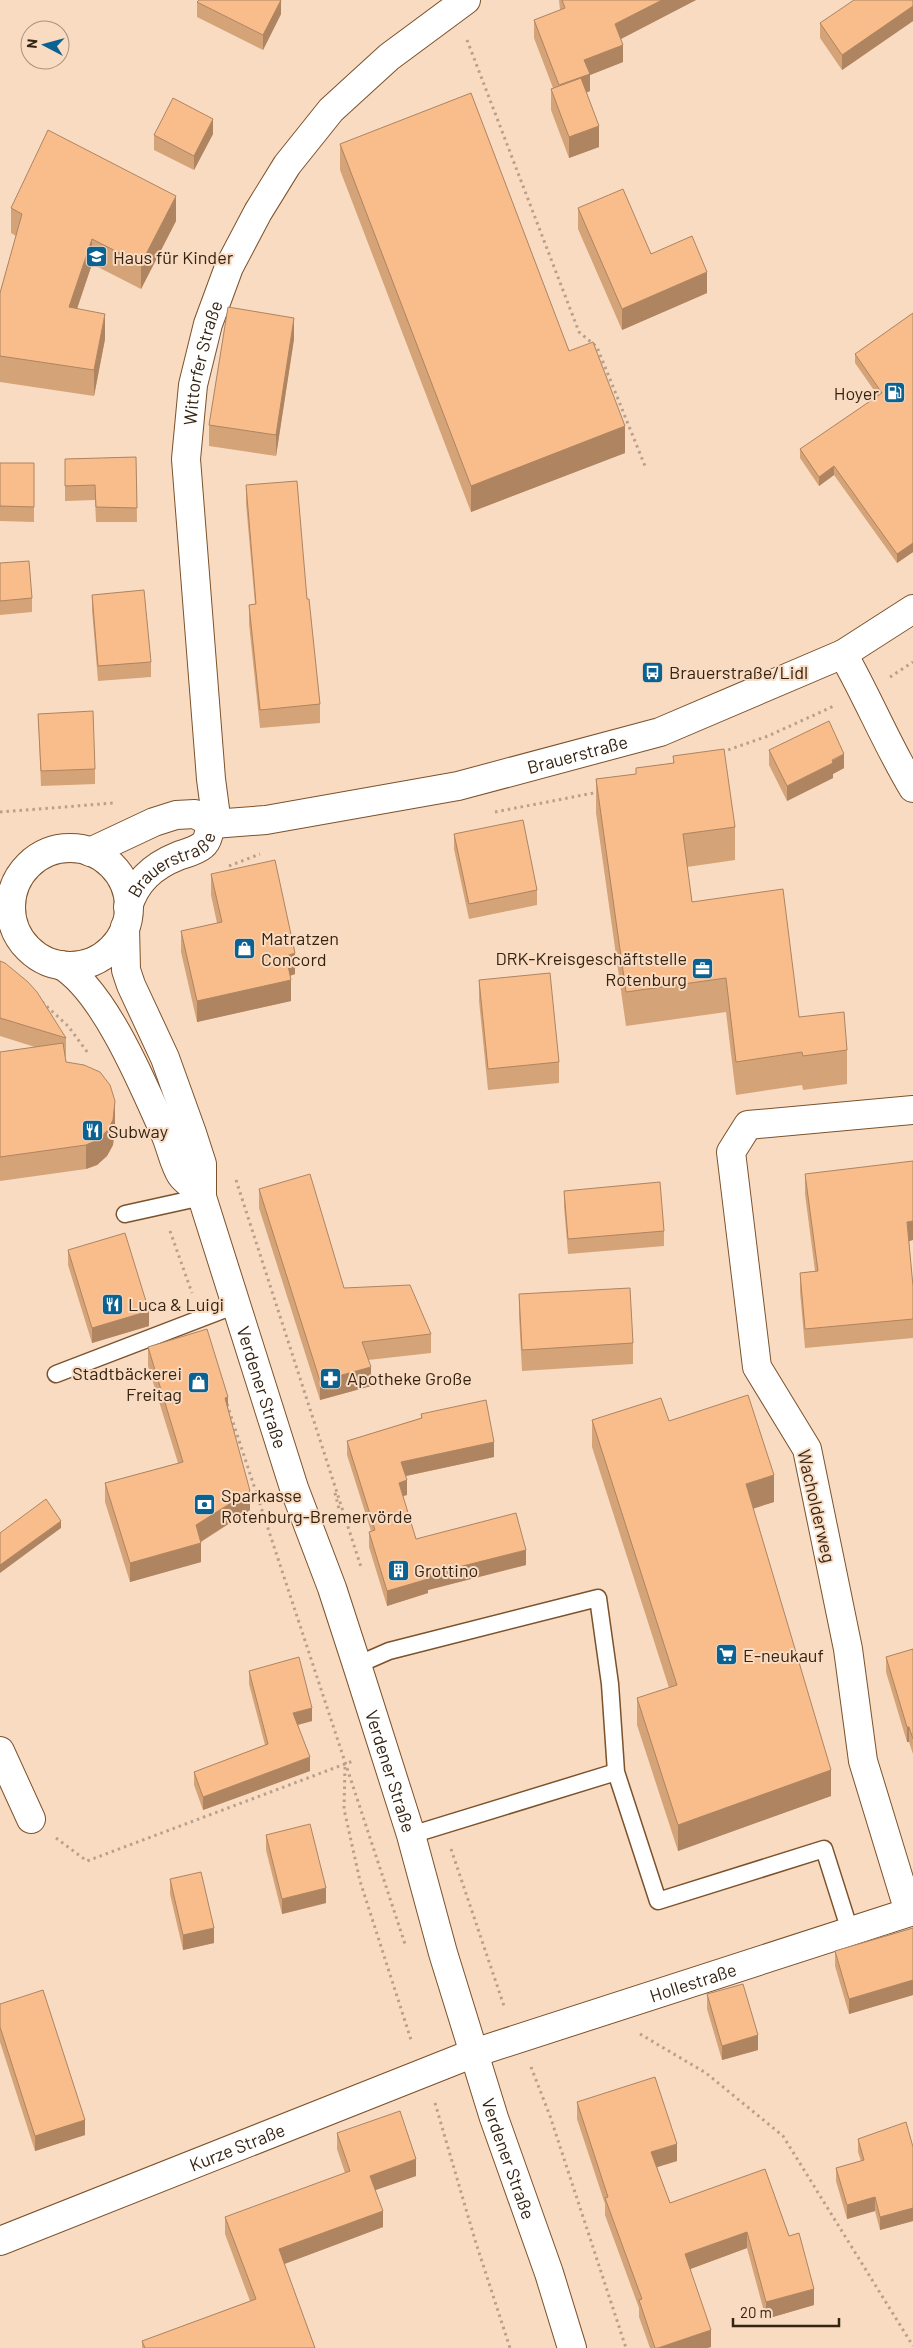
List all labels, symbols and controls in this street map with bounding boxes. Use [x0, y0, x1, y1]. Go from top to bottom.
north arrow [20, 20, 70, 70]
text: N [23, 38, 41, 49]
school or university icon: Haus für Kinder [85, 245, 109, 269]
place label: Haus für Kinder [113, 246, 234, 268]
street label: Wittorfer Straße [178, 297, 227, 426]
fuel station icon: Hoyer [883, 381, 907, 405]
place label: Hoyer [834, 382, 879, 404]
bus stop icon: Brauerstraße/Lidl [641, 660, 665, 684]
place label: Brauerstraße/Lidl [669, 661, 808, 683]
street label: Brauerstraße [525, 730, 630, 778]
street label: Brauerstraße [123, 830, 220, 901]
place label: Matratzen Concord [261, 927, 339, 970]
shop icon: Matratzen Concord [233, 936, 257, 960]
place label: DRK-Kreisgeschäftstelle Rotenburg [495, 947, 687, 990]
office icon: DRK-Kreisgeschäftstelle Rotenburg [691, 956, 715, 980]
restaurant icon: Subway [80, 1119, 104, 1143]
place label: Subway [108, 1120, 168, 1142]
restaurant icon: Luca & Luigi [100, 1292, 124, 1316]
place label: Luca & Luigi [128, 1293, 224, 1315]
street label: Verdener Straße [232, 1323, 292, 1451]
place label: Stadtbäckerei Freitag [72, 1362, 182, 1405]
pharmacy icon: Apotheke Große [319, 1366, 343, 1390]
place label: Apotheke Große [347, 1367, 472, 1389]
shop icon: Stadtbäckerei Freitag [186, 1371, 210, 1395]
street label: Wacholderweg [793, 1447, 841, 1565]
place label: Sparkasse Rotenburg-Bremervörde [221, 1484, 412, 1527]
bank icon: Sparkasse Rotenburg-Bremervörde [193, 1493, 217, 1517]
building icon: Grottino [386, 1558, 410, 1582]
place label: Grottino [414, 1559, 478, 1581]
supermarket icon: E-neukauf [715, 1643, 739, 1667]
place label: E-neukauf [743, 1644, 824, 1666]
street label: Verdener Straße [361, 1707, 420, 1835]
street label: Hollestraße [647, 1958, 739, 2006]
street label: Verdener Straße [477, 2095, 540, 2222]
street label: Kurze Straße [186, 2118, 288, 2176]
scale bar [733, 2296, 839, 2328]
text: 20 m [740, 2303, 772, 2321]

